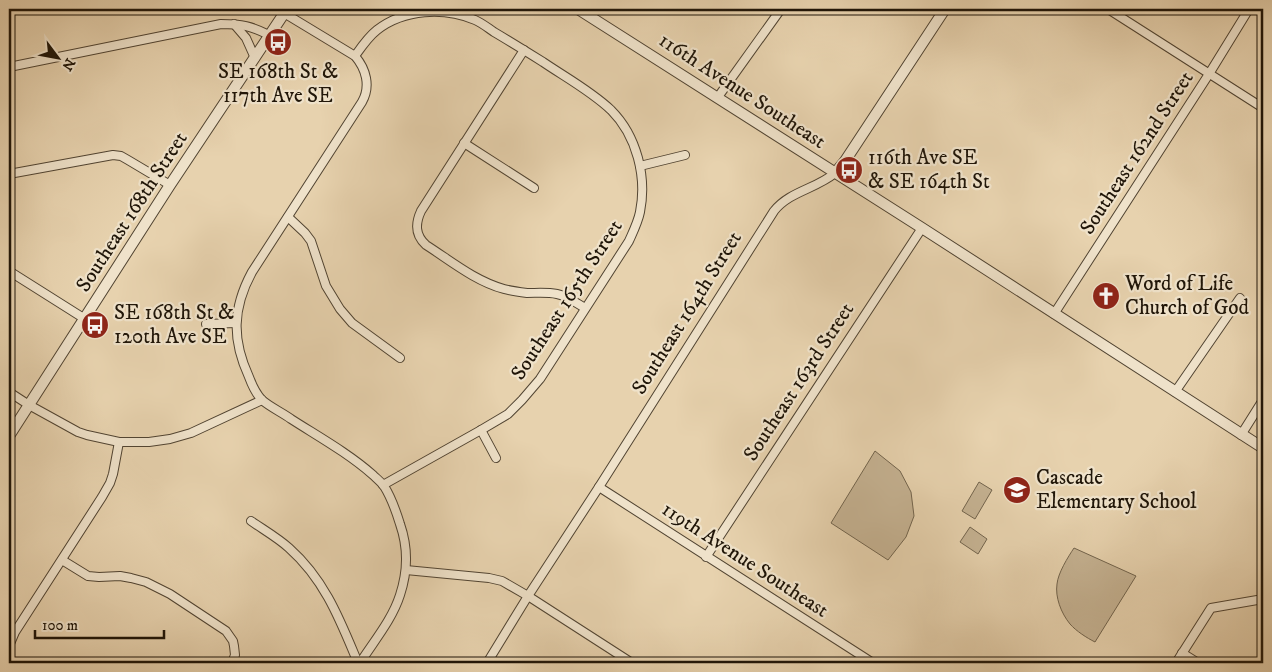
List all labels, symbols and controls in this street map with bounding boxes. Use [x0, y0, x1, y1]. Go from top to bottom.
bus stop icon: SE 168th St & 117th Ave SE [263, 27, 293, 57]
street label: 116th Avenue Southeast [654, 27, 831, 155]
north arrow [32, 32, 82, 82]
text: N [57, 55, 79, 74]
place label: SE 168th St & 117th Ave SE [218, 59, 338, 109]
street label: Southeast 162nd Street [1075, 66, 1200, 239]
street label: Southeast 168th Street [70, 127, 194, 297]
place label: 116th Ave SE & SE 164th St [868, 145, 990, 195]
bus stop icon: 116th Ave SE & SE 164th St [834, 155, 864, 185]
street label: Southeast 165th Street [505, 215, 629, 385]
street label: Southeast 164th Street [626, 226, 748, 399]
place label: Word of Life Church of God [1124, 271, 1250, 321]
church icon: Word of Life Church of God [1091, 281, 1121, 311]
street label: Southeast 163rd Street [738, 298, 860, 466]
place label: SE 168th St & 120th Ave SE [114, 300, 234, 350]
bus stop icon: SE 168th St & 120th Ave SE [80, 310, 110, 340]
place label: Cascade Elementary School [1036, 465, 1197, 515]
school or university icon: Cascade Elementary School [1002, 475, 1032, 505]
street label: 119th Avenue Southeast [657, 496, 833, 624]
scale bar [35, 607, 164, 639]
text: 100 m [42, 616, 78, 635]

